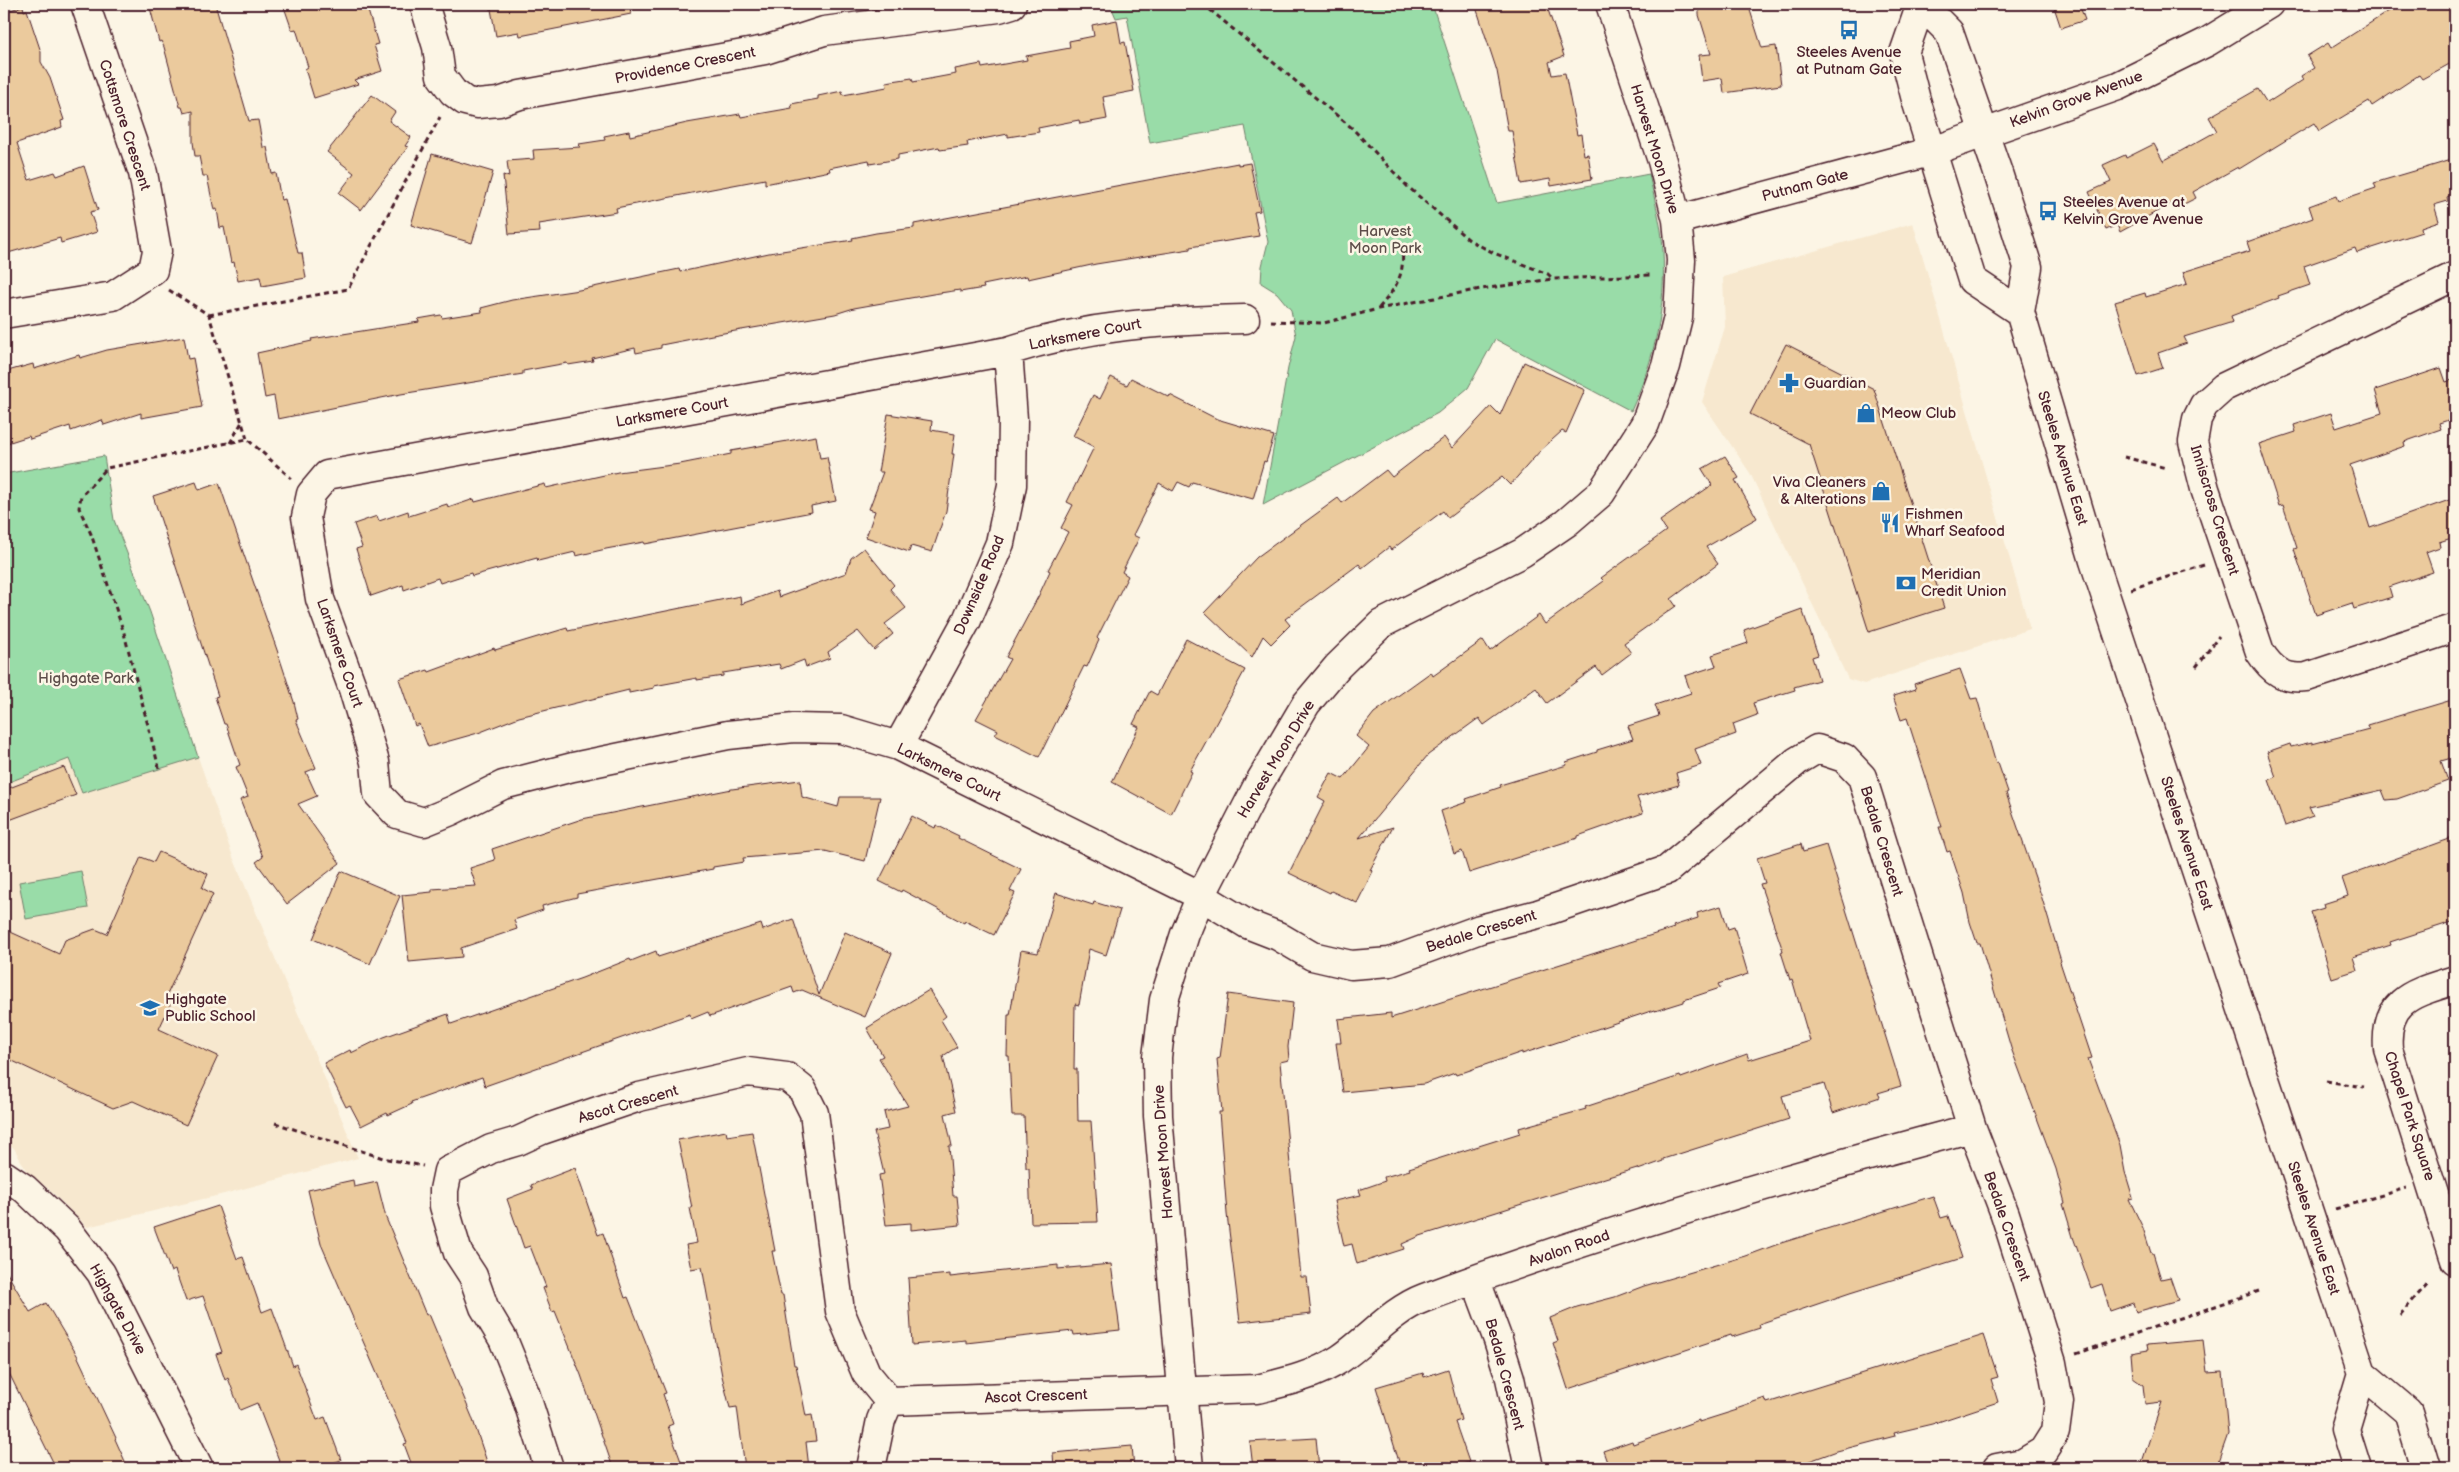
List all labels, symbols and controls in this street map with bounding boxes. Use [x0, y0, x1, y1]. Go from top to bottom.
bus stop icon: Steeles Avenue at Putnam Gate [1838, 19, 1860, 41]
street label: Providence Crescent [613, 42, 757, 88]
place label: Steeles Avenue at Putnam Gate [1796, 43, 1902, 79]
street label: Cottsmore Crescent [94, 57, 155, 193]
street label: Kelvin Grove Avenue [2007, 67, 2145, 132]
street label: Harvest Moon Drive [1626, 82, 1683, 216]
street label: Putnam Gate [1760, 165, 1850, 206]
place label: Steeles Avenue at Kelvin Grove Avenue [2063, 193, 2203, 229]
bus stop icon: Steeles Avenue at Kelvin Grove Avenue [2037, 200, 2059, 222]
park label: Harvest Moon Park [1349, 222, 1422, 258]
street label: Larksmere Court [1027, 314, 1143, 355]
pharmacy icon: Guardian [1778, 372, 1800, 394]
place label: Guardian [1804, 374, 1866, 393]
street label: Steeles Avenue East [2033, 389, 2092, 528]
street label: Larksmere Court [614, 393, 730, 432]
shop icon: Meow Club [1855, 402, 1877, 424]
place label: Meow Club [1881, 404, 1957, 423]
street label: Inniscross Crescent [2186, 443, 2243, 578]
place label: Viva Cleaners & Alterations [1773, 473, 1867, 509]
shop icon: Viva Cleaners & Alterations [1870, 480, 1892, 502]
place label: Fishmen Wharf Seafood [1905, 505, 2005, 541]
restaurant icon: Fishmen Wharf Seafood [1879, 512, 1901, 534]
street label: Downside Road [950, 532, 1009, 638]
place label: Meridian Credit Union [1921, 565, 2006, 601]
bank icon: Meridian Credit Union [1895, 572, 1917, 594]
street label: Larksmere Court [312, 596, 367, 710]
park label: Highgate Park [38, 669, 135, 688]
street label: Harvest Moon Drive [1234, 697, 1319, 822]
street label: Larksmere Court [893, 739, 1004, 806]
street label: Steeles Avenue East [2156, 774, 2217, 913]
street label: Bedale Crescent [1856, 784, 1907, 899]
street label: Bedale Crescent [1424, 906, 1539, 957]
place label: Highgate Public School [165, 990, 256, 1026]
school or university icon: Highgate Public School [139, 997, 161, 1019]
street label: Chapel Park Square [2380, 1049, 2439, 1183]
street label: Ascot Crescent [576, 1081, 681, 1128]
street label: Harvest Moon Drive [1149, 1084, 1178, 1220]
street label: Steeles Avenue East [2283, 1159, 2344, 1298]
street label: Bedale Crescent [1979, 1169, 2034, 1284]
street label: Avalon Road [1526, 1226, 1612, 1271]
street label: Highgate Drive [85, 1260, 150, 1358]
street label: Bedale Crescent [1481, 1316, 1529, 1432]
street label: Ascot Crescent [984, 1385, 1088, 1408]

